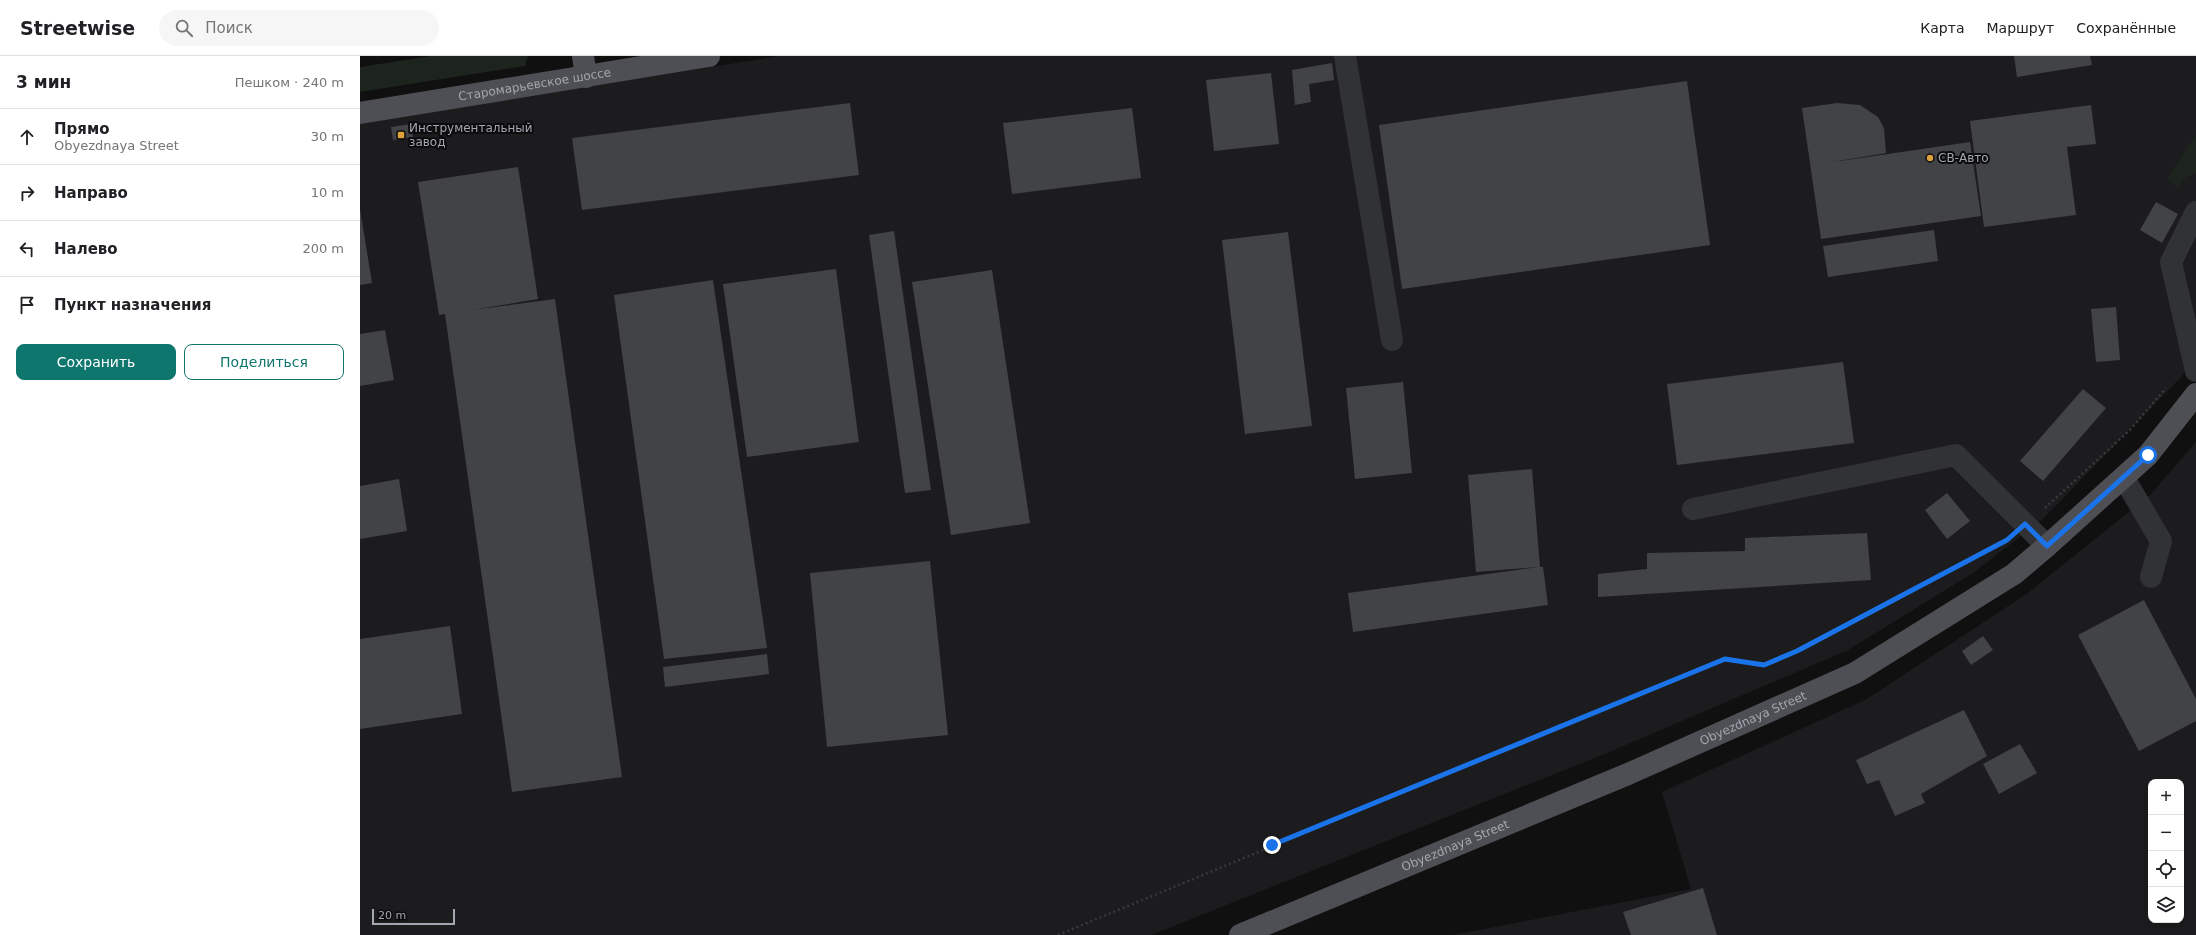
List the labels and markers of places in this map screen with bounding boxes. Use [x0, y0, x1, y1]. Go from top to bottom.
place label: Инструментальный завод [409, 121, 533, 149]
marker: Инструментальный завод [396, 130, 406, 140]
place label: СВ-Авто [1938, 151, 1989, 165]
marker: СВ-Авто [1925, 153, 1935, 163]

